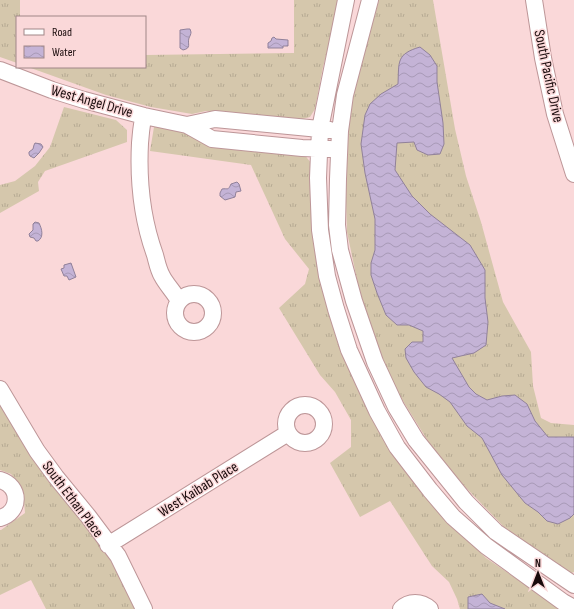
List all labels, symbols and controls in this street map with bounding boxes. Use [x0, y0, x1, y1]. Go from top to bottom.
legend [16, 16, 146, 68]
text: Road [52, 25, 72, 40]
street label: South Pacific Drive [529, 28, 568, 124]
text: Water [52, 45, 76, 60]
street label: West Angel Drive [49, 81, 135, 122]
street label: South Ethan Place [38, 457, 108, 541]
street label: West Kaibab Place [155, 457, 242, 521]
north arrow [518, 553, 558, 593]
text: N [535, 557, 541, 570]

